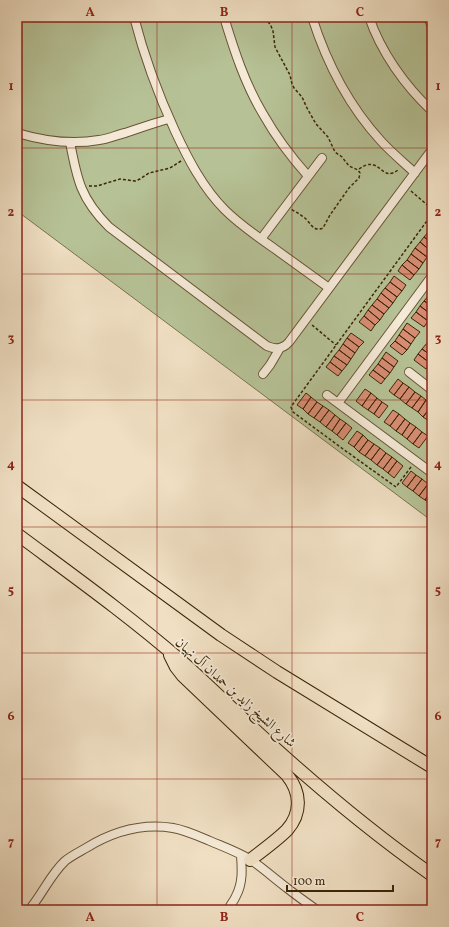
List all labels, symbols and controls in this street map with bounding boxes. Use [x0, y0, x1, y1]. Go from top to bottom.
text: A [85, 4, 95, 22]
text: B [220, 4, 229, 22]
text: C [356, 4, 364, 22]
text: 1 [8, 78, 14, 96]
text: 1 [435, 78, 441, 96]
text: 2 [8, 204, 15, 222]
text: 2 [435, 204, 442, 222]
text: 3 [8, 330, 15, 348]
text: 3 [435, 330, 442, 348]
text: 4 [7, 456, 15, 474]
text: 4 [434, 456, 442, 474]
text: 5 [8, 582, 14, 600]
text: 5 [435, 582, 441, 600]
street label: شارع الشيخ زايد بن حمدان آل نهيان [169, 634, 300, 754]
text: 6 [7, 708, 15, 726]
text: 6 [434, 708, 442, 726]
text: 7 [8, 834, 14, 852]
text: 7 [435, 834, 441, 852]
scale bar [287, 867, 393, 893]
text: 100 m [293, 874, 326, 890]
text: A [85, 909, 95, 927]
text: B [220, 909, 229, 927]
text: C [356, 909, 364, 927]

